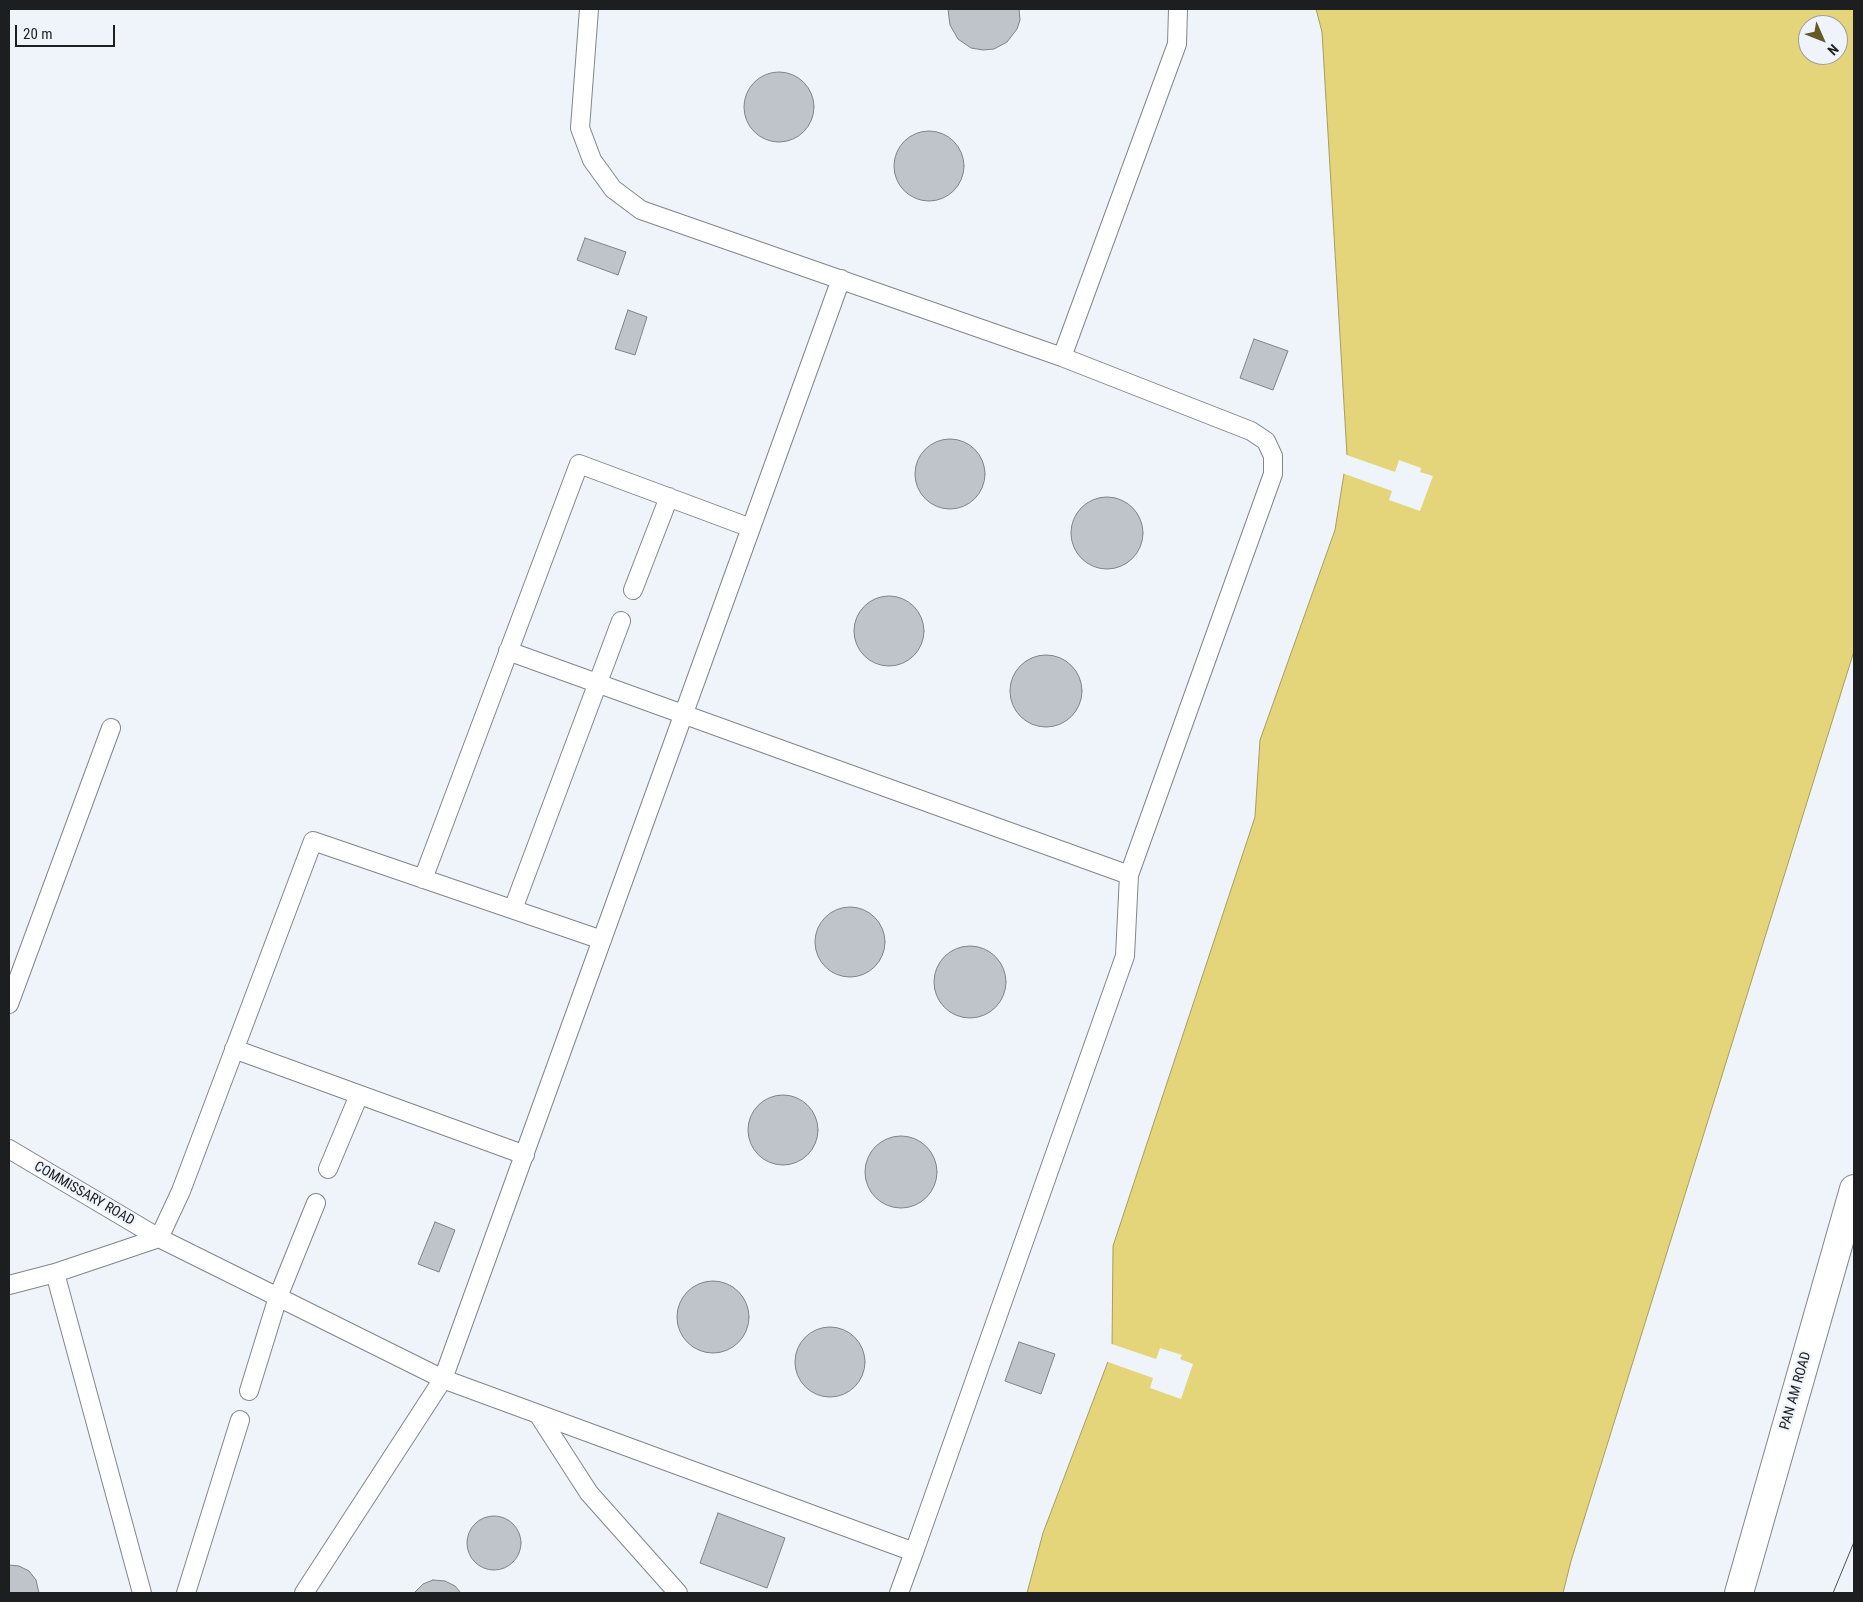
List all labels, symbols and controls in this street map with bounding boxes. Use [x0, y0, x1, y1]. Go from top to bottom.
scale bar [18, 15, 118, 47]
north arrow [1798, 15, 1848, 65]
text: 20 m [23, 25, 53, 43]
text: N [1824, 41, 1842, 58]
street label: COMMISSARY ROAD [31, 1158, 137, 1230]
street label: PAN AM ROAD [1777, 1350, 1815, 1432]

